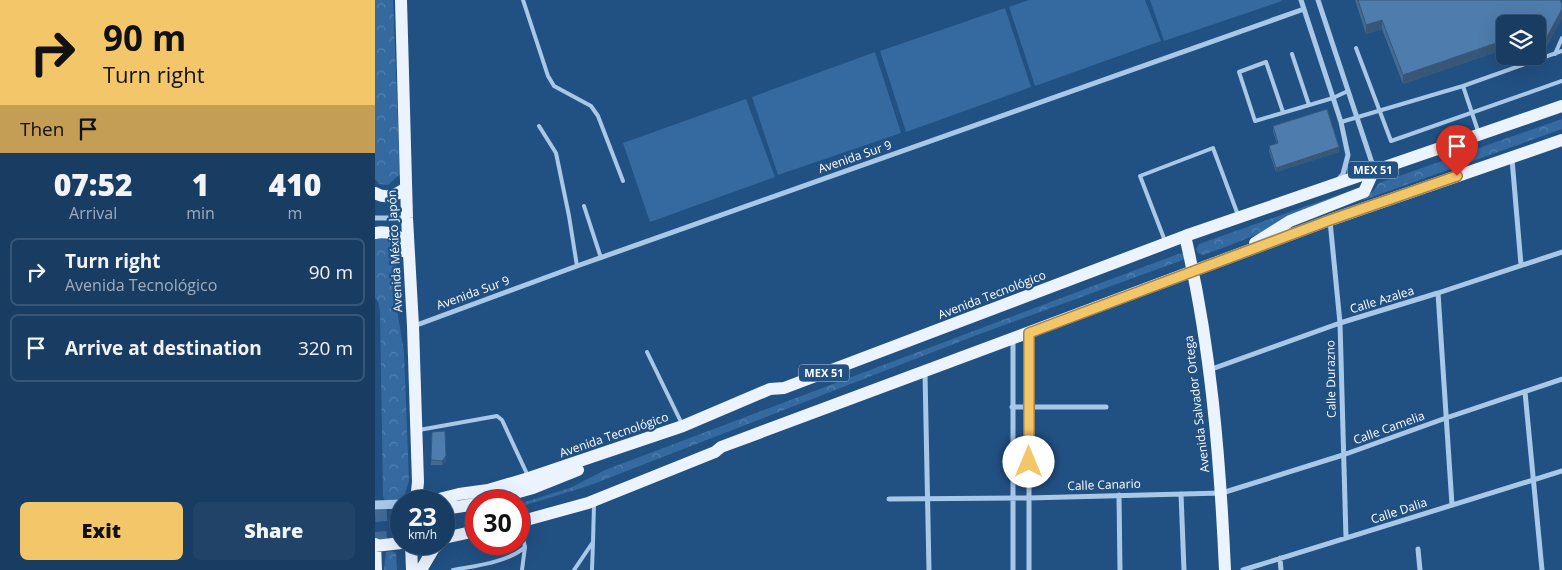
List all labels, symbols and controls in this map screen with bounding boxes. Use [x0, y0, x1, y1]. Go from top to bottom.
text: 90 m [103, 14, 186, 61]
map controls [1496, 15, 1546, 65]
button: layers [1496, 15, 1546, 65]
icon: right [20, 20, 85, 85]
text: Turn right [103, 59, 205, 89]
icon: arrive [74, 115, 102, 143]
text: Then [20, 116, 64, 142]
pin [1436, 125, 1478, 176]
icon: arrive [1443, 132, 1471, 160]
street label: Avenida Sur 9 [816, 136, 894, 177]
road number: MEX 51 [1348, 162, 1398, 178]
text: 07:52 [54, 164, 133, 205]
text: 1 [192, 164, 209, 205]
text: 410 [269, 164, 321, 205]
street label: Avenida México Japón [383, 189, 406, 313]
text: Arrival [69, 202, 117, 224]
text: min [186, 202, 215, 224]
text: m [288, 202, 302, 224]
text: Turn right [65, 248, 160, 274]
icon: right [22, 258, 50, 286]
text: 90 m [309, 259, 353, 285]
street label: Avenida Tecnológico [935, 266, 1048, 323]
street label: Avenida Sur 9 [434, 271, 512, 314]
text: Avenida Tecnológico [65, 274, 217, 296]
street label: Calle Azalea [1348, 282, 1416, 317]
icon: arrive [22, 334, 50, 362]
text: Arrive at destination [65, 335, 262, 361]
text: 320 m [298, 335, 353, 361]
street label: Avenida Salvador Ortega [1180, 335, 1213, 473]
street label: Calle Durazno [1321, 340, 1340, 418]
road number: MEX 51 [799, 364, 849, 382]
street label: Calle Camelia [1351, 407, 1427, 448]
street label: Avenida Tecnológico [557, 408, 671, 461]
position arrow [1002, 435, 1054, 487]
street label: Calle Canario [1067, 475, 1141, 494]
speed limit sign: 30 [465, 490, 530, 555]
street label: Calle Dalia [1369, 493, 1429, 528]
text: 23 [408, 499, 437, 533]
button: Exit [20, 502, 183, 560]
button: Share [193, 502, 355, 560]
text: km/h [408, 526, 437, 543]

